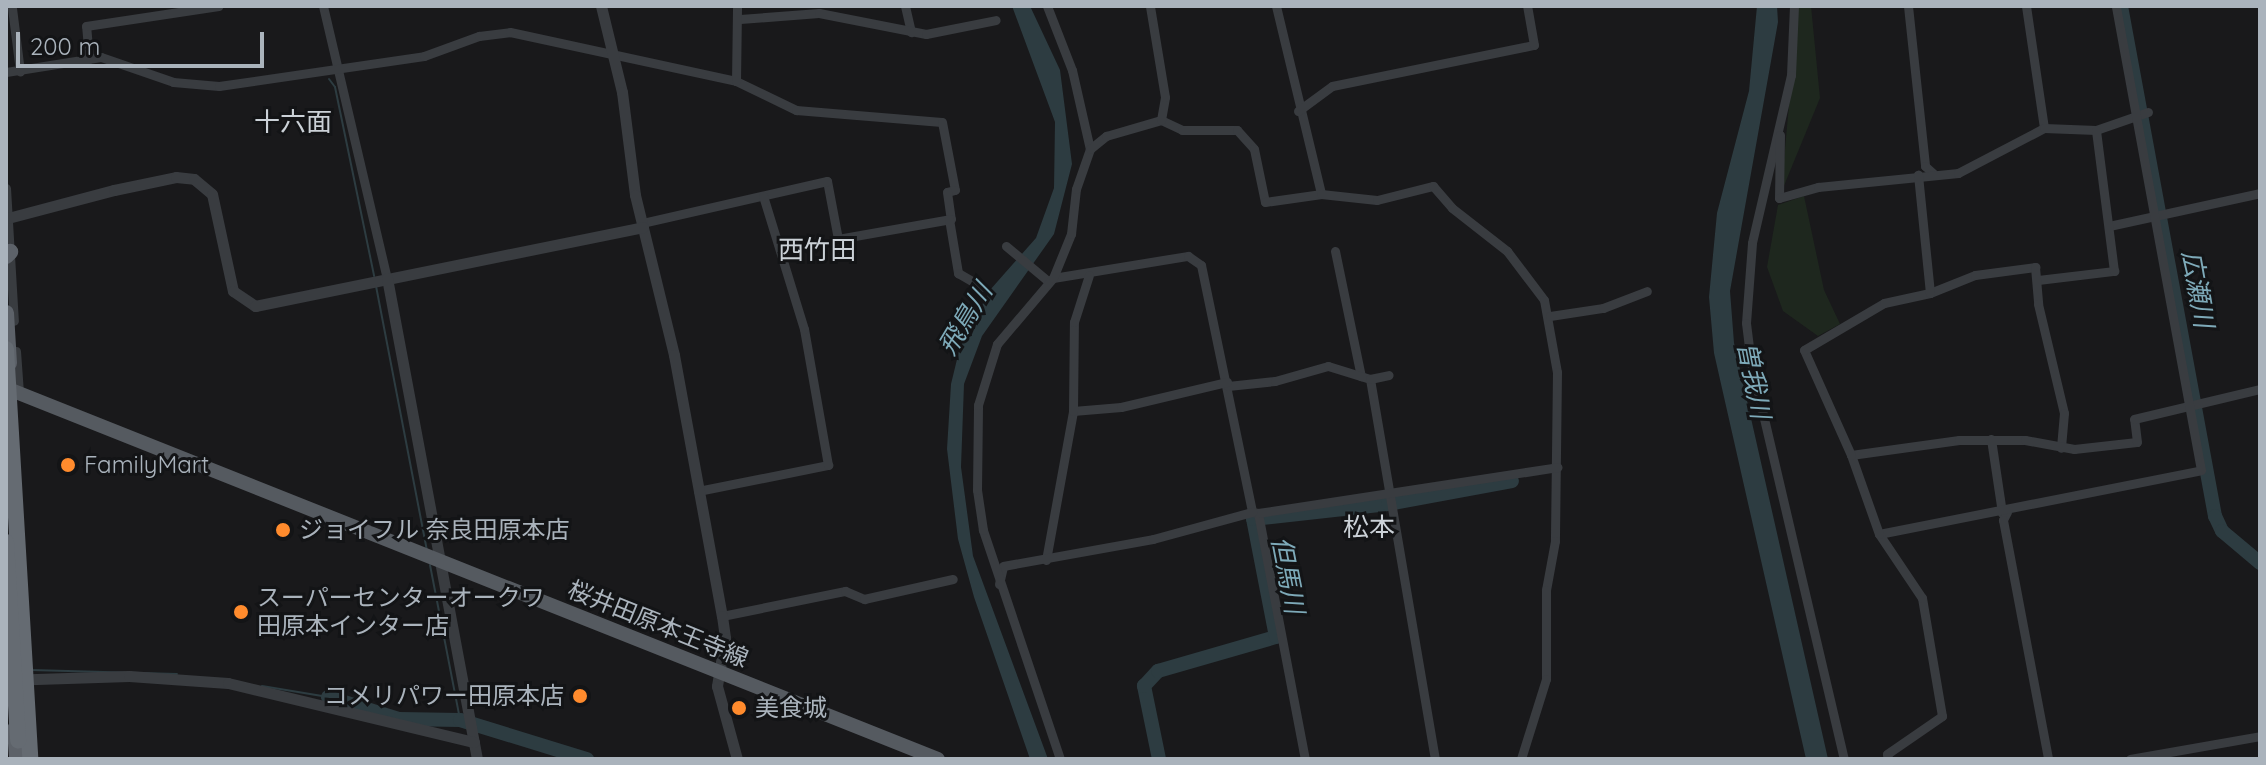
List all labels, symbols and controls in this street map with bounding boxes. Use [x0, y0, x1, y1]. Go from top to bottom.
scale bar [20, 16, 268, 66]
text: 200 m [30, 31, 100, 61]
district label: 十六面 [254, 106, 332, 138]
district label: 西竹田 [778, 234, 856, 266]
water label: 広瀬川 [2176, 248, 2220, 330]
water label: 飛鳥川 [932, 278, 998, 360]
water label: 曽我川 [1731, 339, 1777, 421]
place label: FamilyMart [84, 451, 209, 479]
marker: FamilyMart [59, 456, 77, 474]
district label: 松本 [1343, 511, 1395, 543]
place label: ジョイフル 奈良田原本店 [299, 516, 570, 544]
marker: ジョイフル 奈良田原本店 [274, 521, 292, 539]
water label: 但馬川 [1265, 534, 1311, 616]
street label: 桜井田原本王寺線 [564, 575, 752, 673]
place label: スーパーセンターオークワ 田原本インター店 [257, 584, 545, 640]
marker: スーパーセンターオークワ 田原本インター店 [232, 603, 250, 621]
place label: コメリパワー田原本店 [324, 682, 564, 710]
marker: コメリパワー田原本店 [571, 687, 589, 705]
place label: 美食城 [755, 694, 827, 722]
marker: 美食城 [730, 699, 748, 717]

